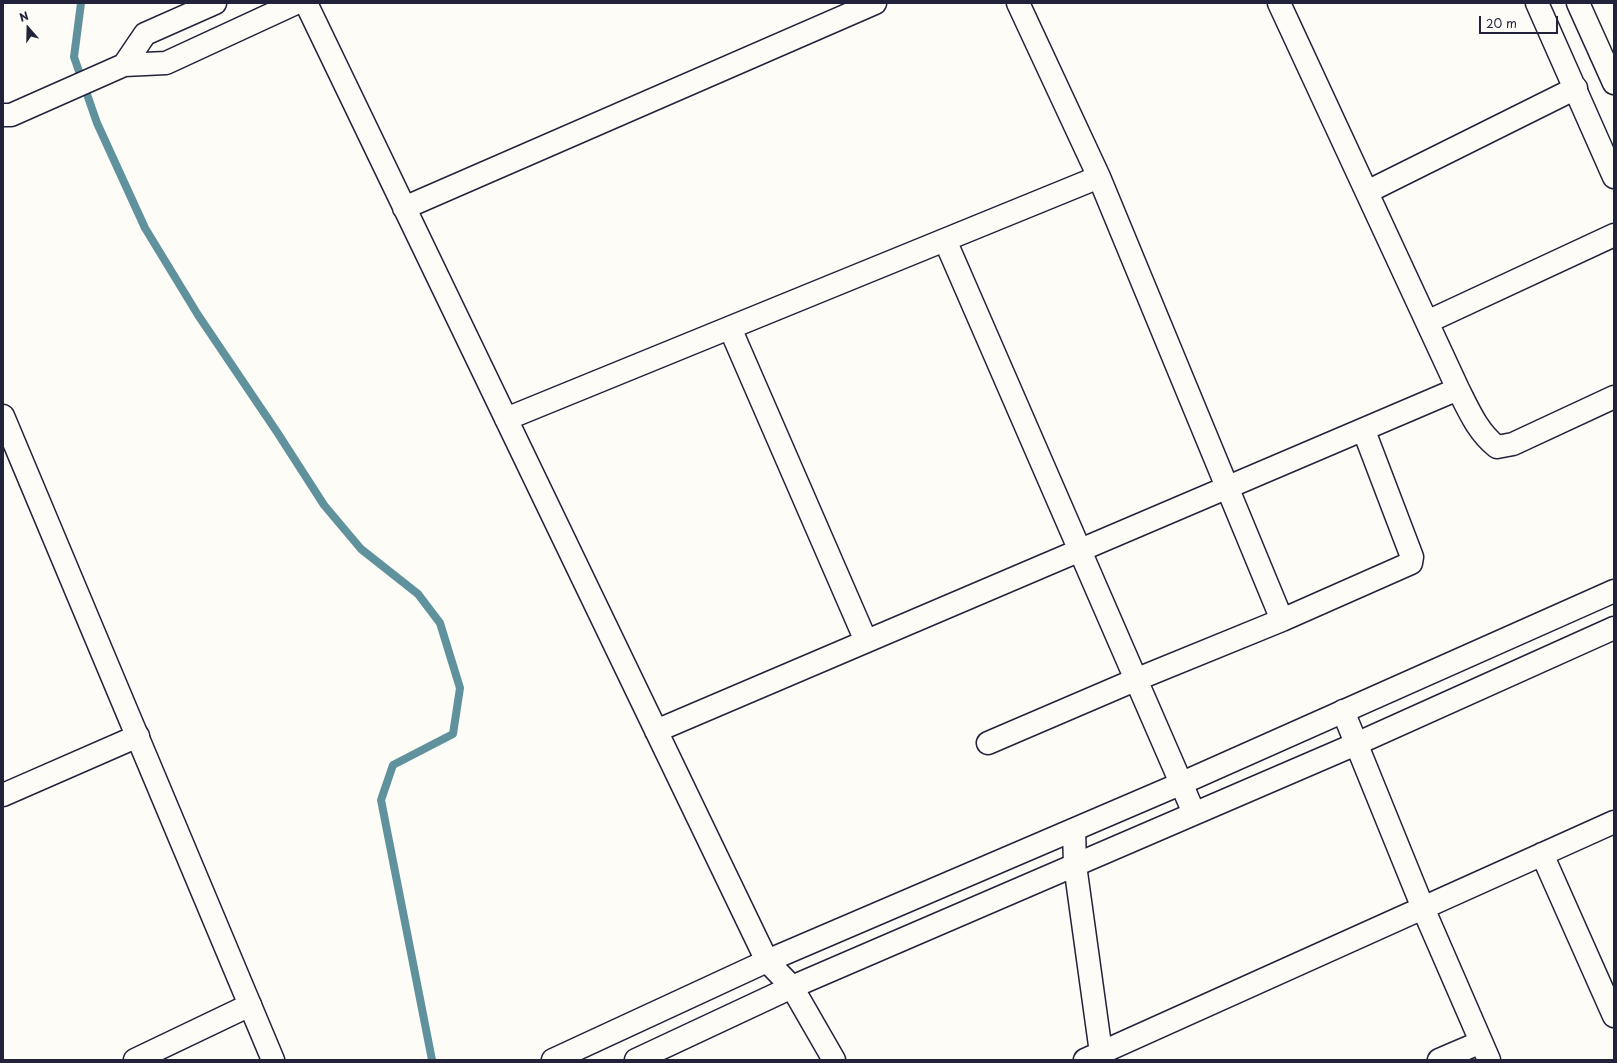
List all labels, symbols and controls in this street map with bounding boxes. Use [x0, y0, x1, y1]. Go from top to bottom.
text: N [17, 7, 31, 26]
north arrow [8, 8, 48, 48]
scale bar [1481, 8, 1560, 34]
text: 20 m [1486, 14, 1517, 32]

